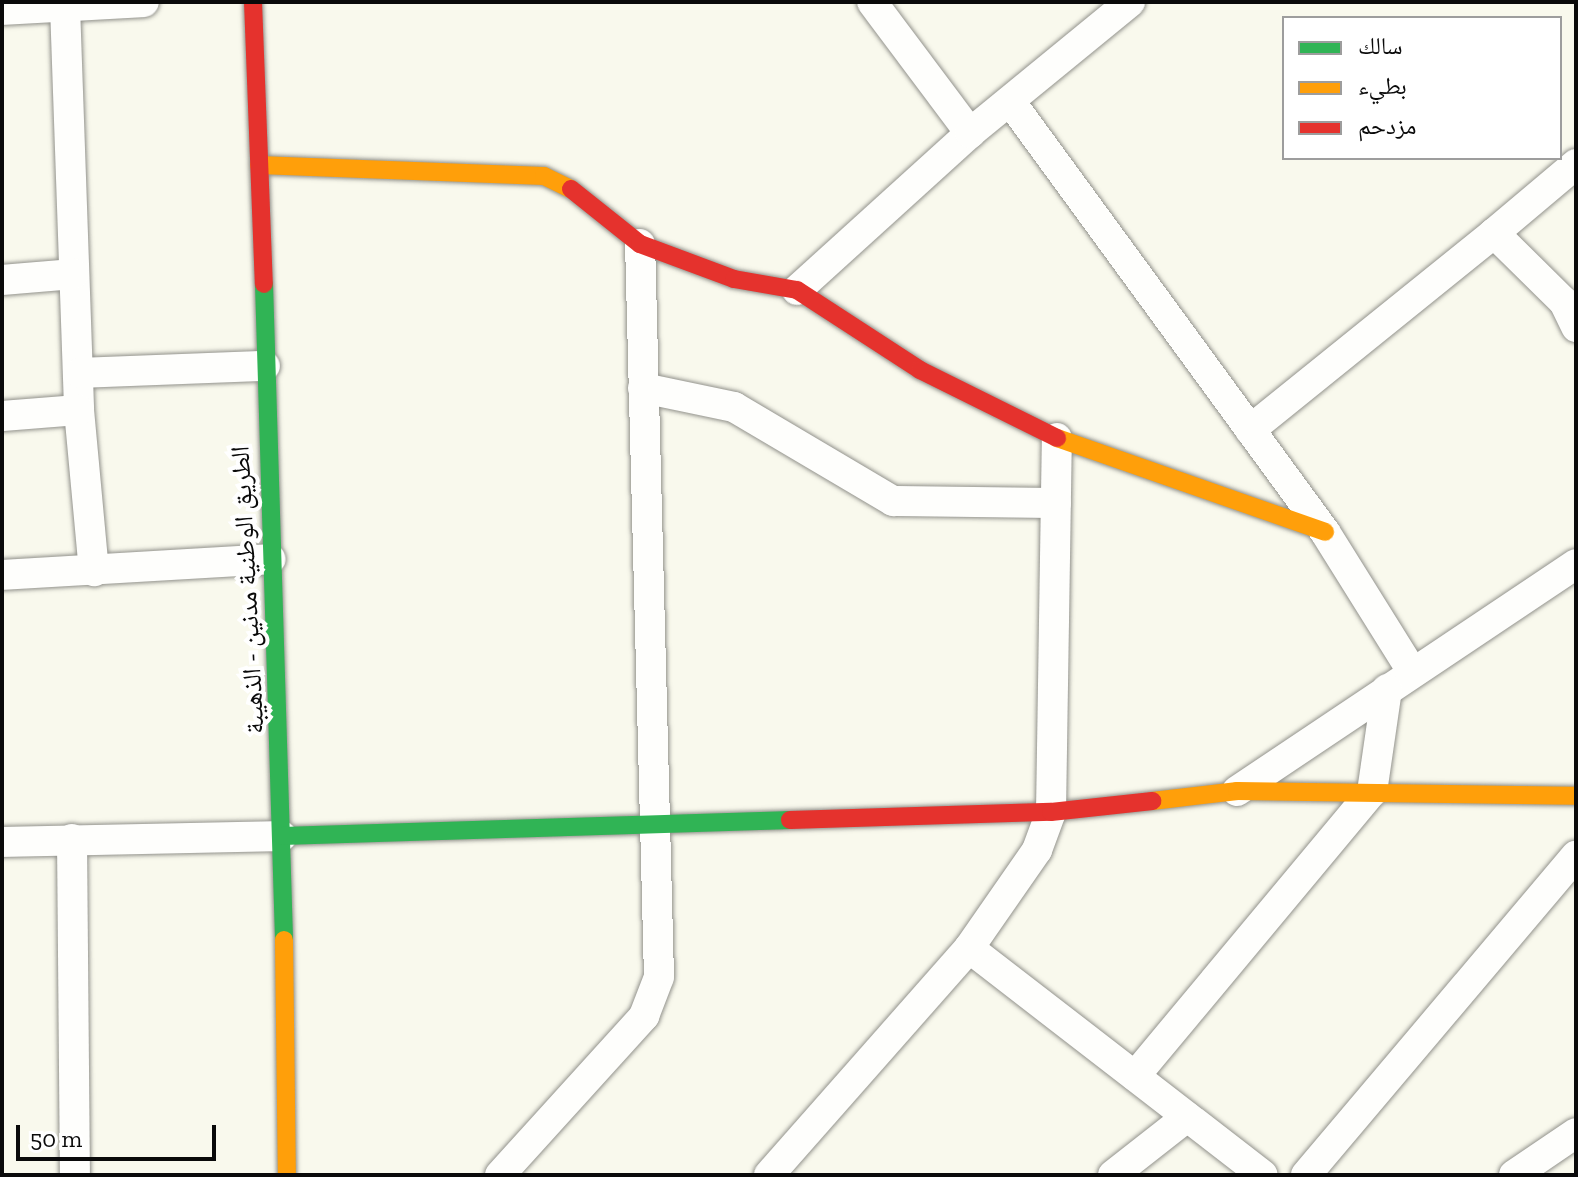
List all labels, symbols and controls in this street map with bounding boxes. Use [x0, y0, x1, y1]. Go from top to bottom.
legend [1282, 16, 1562, 160]
text: سالك [1358, 31, 1403, 60]
text: بطيء [1358, 71, 1407, 100]
text: مزدحم [1358, 111, 1417, 140]
street label: الطريق الوطنية مدنين - الذهيبة [225, 445, 271, 735]
scale bar [20, 1109, 220, 1159]
text: 50 m [30, 1124, 82, 1153]

